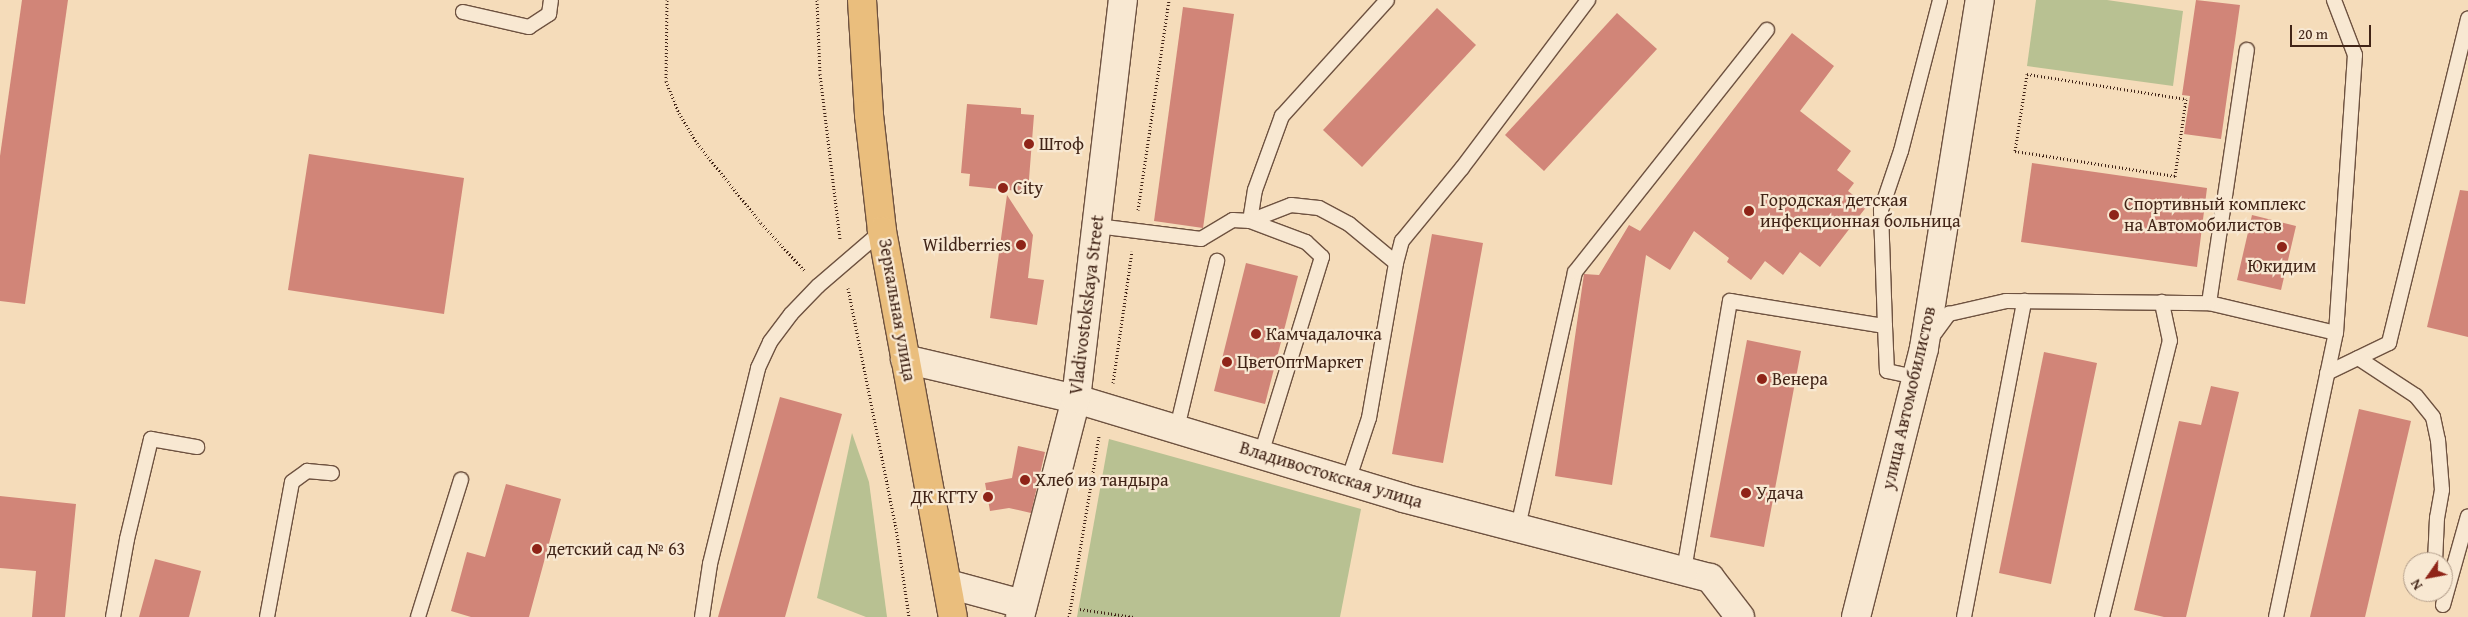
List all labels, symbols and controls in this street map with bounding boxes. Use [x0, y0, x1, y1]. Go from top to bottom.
scale bar [2293, 15, 2374, 47]
text: 20 m [2298, 23, 2328, 44]
place label: Штоф [1039, 133, 1084, 155]
marker: Штоф [1023, 138, 1035, 150]
place label: City [1013, 177, 1043, 199]
marker: City [997, 182, 1009, 194]
place label: Городская детская инфекционная больница [1760, 190, 1961, 232]
place label: Спортивный комплекс на Автомобилистов [2124, 194, 2306, 236]
marker: Городская детская инфекционная больница [1742, 204, 1756, 218]
marker: Спортивный комплекс на Автомобилистов [2108, 209, 2120, 221]
street label: Vladivostokskaya Street [1065, 214, 1109, 396]
place label: Wildberries [923, 234, 1011, 256]
street label: Зеркальная улица [874, 237, 920, 383]
marker: Wildberries [1015, 239, 1027, 251]
marker: Юкидим [2276, 241, 2288, 253]
place label: Юкидим [2248, 255, 2316, 277]
street label: улица Автомобилистов [1877, 304, 1941, 492]
place label: Камчадалочка [1266, 323, 1382, 345]
marker: Камчадалочка [1250, 328, 1262, 340]
place label: ЦветОптМаркет [1237, 351, 1363, 373]
marker: ЦветОптМаркет [1221, 356, 1233, 368]
place label: Венера [1772, 368, 1828, 390]
marker: Венера [1756, 373, 1768, 385]
street label: Владивостокская улица [1237, 437, 1425, 513]
place label: Хлеб из тандыра [1035, 469, 1169, 491]
marker: Хлеб из тандыра [1019, 474, 1031, 486]
place label: Удача [1756, 482, 1804, 504]
place label: ДК КГТУ [911, 486, 978, 508]
marker: Удача [1740, 487, 1752, 499]
marker: ДК КГТУ [982, 491, 994, 503]
place label: детский сад № 63 [547, 538, 685, 560]
marker: детский сад № 63 [531, 543, 543, 555]
north arrow [2403, 552, 2453, 602]
text: N [2405, 575, 2427, 594]

